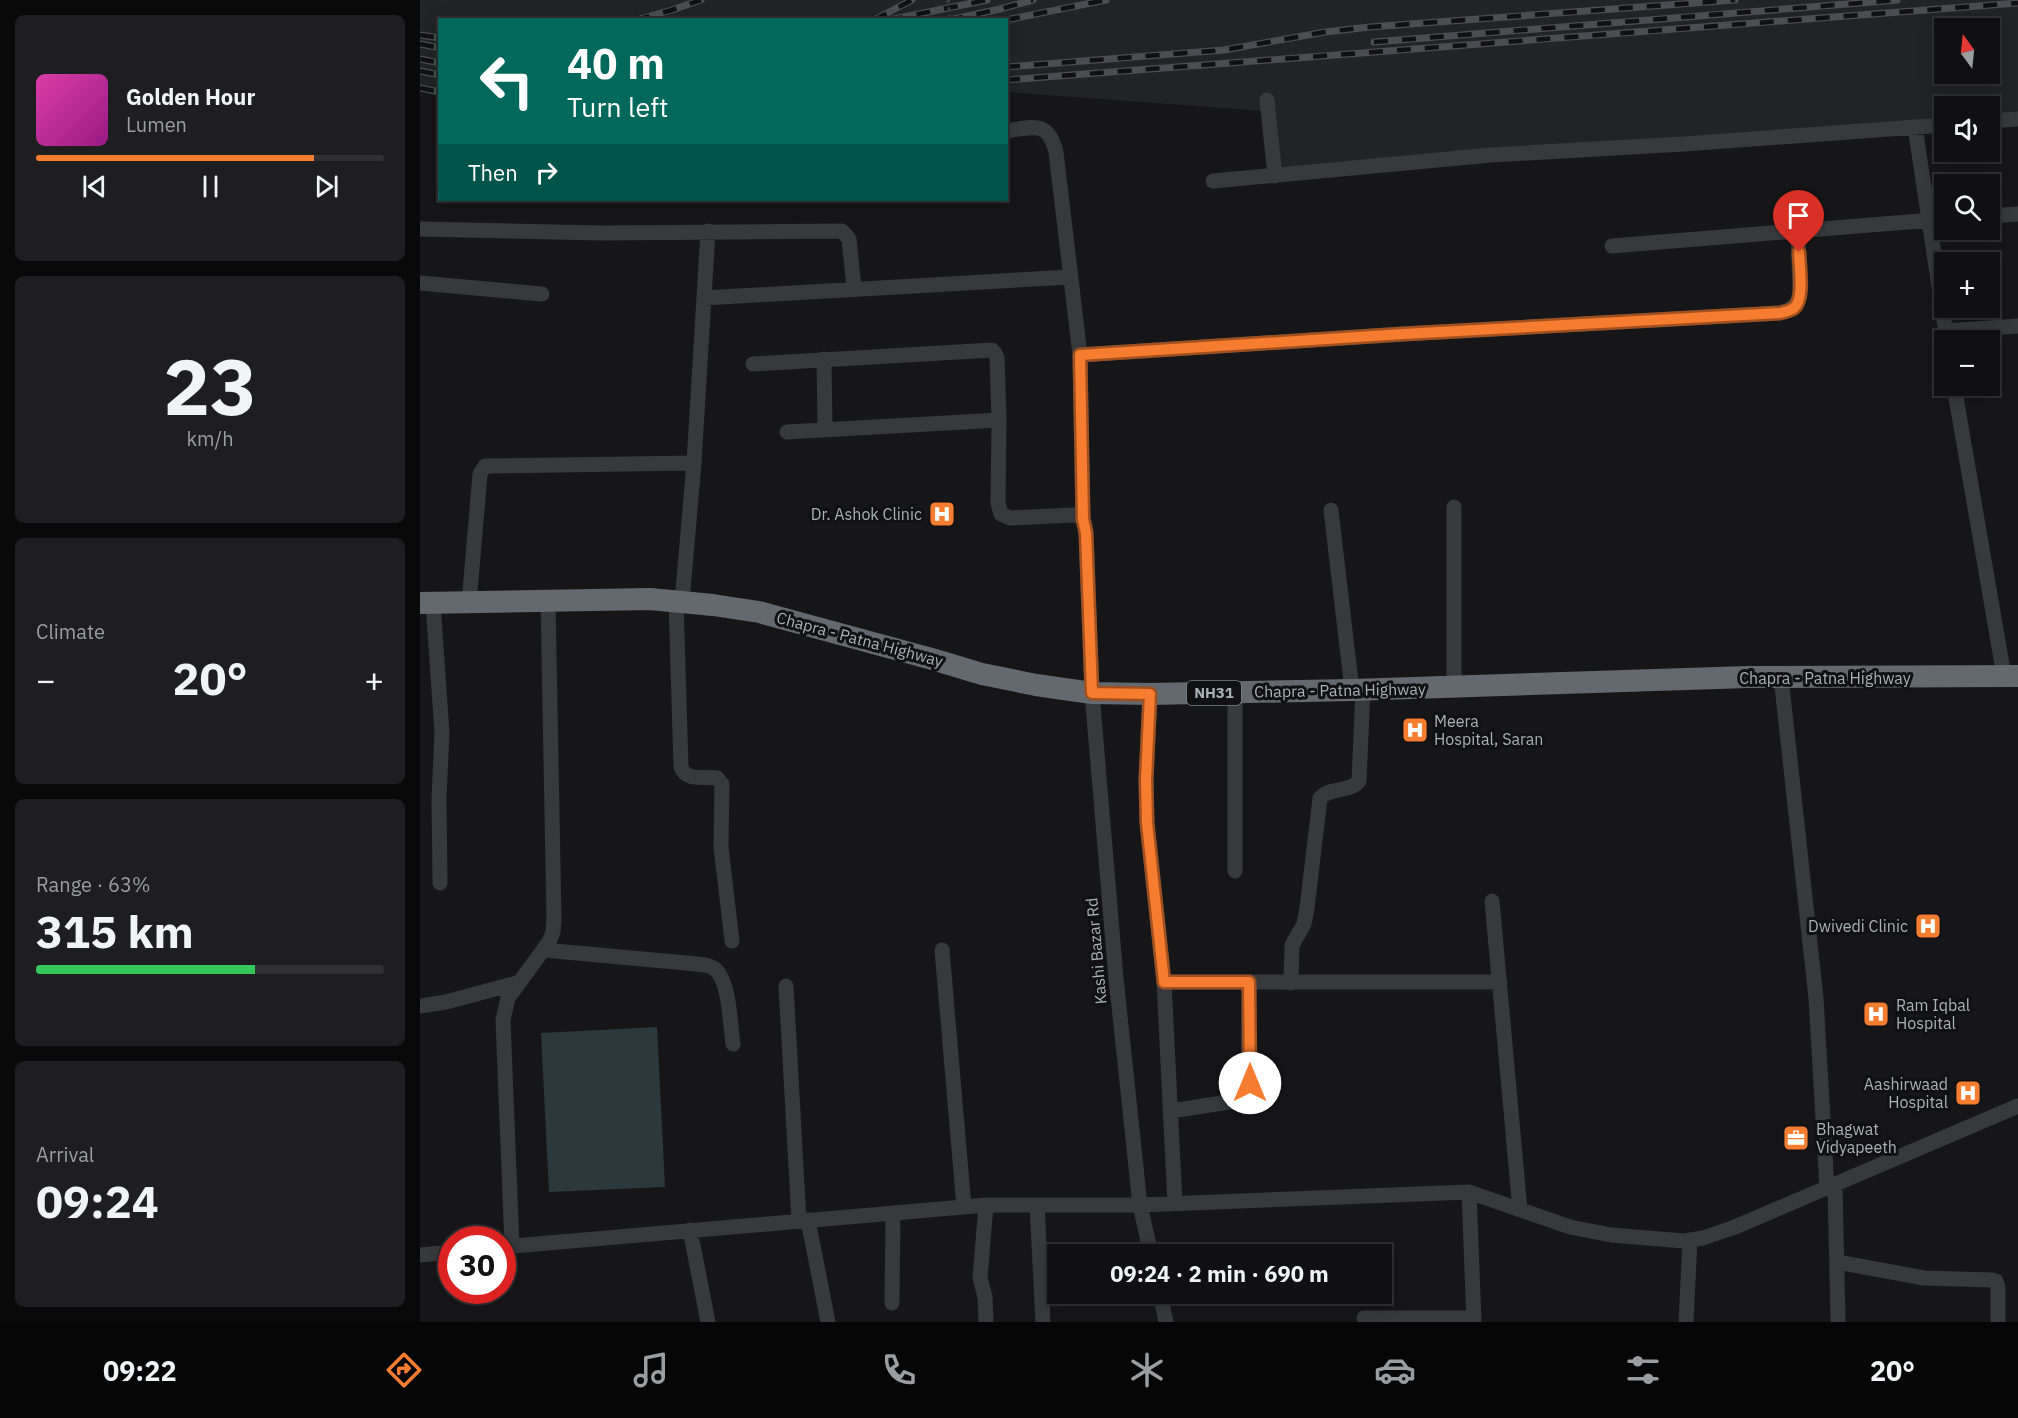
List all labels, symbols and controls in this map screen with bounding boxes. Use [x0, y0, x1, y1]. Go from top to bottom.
north arrow [1934, 18, 2000, 84]
map controls [1934, 18, 2000, 396]
text: 40 m [567, 36, 665, 91]
icon: left [468, 42, 546, 120]
text: Golden Hour [126, 82, 255, 111]
text: Turn left [567, 89, 668, 124]
button: sound [1934, 96, 2000, 162]
text: Lumen [126, 111, 187, 138]
icon: right [530, 156, 563, 189]
text: Then [468, 158, 518, 187]
icon: previous [78, 170, 111, 203]
icon: pause [194, 170, 227, 203]
icon: next [310, 170, 343, 203]
button: search [1934, 174, 2000, 240]
pin [1773, 190, 1824, 252]
icon: arrive [1782, 199, 1815, 232]
button: + [1934, 252, 2000, 318]
button: − [1934, 330, 2000, 396]
text: 23 [163, 335, 257, 436]
text: km/h [186, 425, 234, 452]
hospital icon: Dr. Ashok Clinic [927, 499, 957, 529]
place label: Dr. Ashok Clinic [811, 504, 922, 524]
street label: Chapra - Patna Highway [775, 607, 945, 671]
text: Climate [36, 618, 105, 645]
text: 20° [172, 649, 248, 707]
text: − [36, 658, 56, 701]
text: + [364, 658, 384, 701]
street label: Chapra - Patna Highway [1739, 668, 1911, 688]
street label: Chapra - Patna Highway [1254, 679, 1426, 701]
road number: NH31 [1187, 681, 1241, 705]
place label: Meera Hospital, Saran [1434, 711, 1543, 749]
hospital icon: Meera Hospital, Saran [1400, 715, 1430, 745]
text: Range · 63% [36, 871, 151, 898]
street label: Kashi Bazar Rd [1081, 897, 1111, 1005]
text: 315 km [36, 902, 194, 960]
hospital icon: Dwivedi Clinic [1913, 911, 1943, 941]
place label: Dwivedi Clinic [1808, 916, 1908, 936]
place label: Ram Iqbal Hospital [1896, 995, 1970, 1033]
hospital icon: Ram Iqbal Hospital [1861, 999, 1891, 1029]
position arrow [1218, 1051, 1282, 1115]
place label: Aashirwaad Hospital [1864, 1074, 1948, 1112]
hospital icon: Aashirwaad Hospital [1953, 1078, 1983, 1108]
place label: Bhagwat Vidyapeeth [1816, 1119, 1897, 1157]
office icon: Bhagwat Vidyapeeth [1781, 1123, 1811, 1153]
text: Arrival [36, 1141, 94, 1168]
text: 09:24 [36, 1172, 159, 1230]
speed limit sign: 30 [438, 1226, 516, 1304]
text: 09:24 · 2 min · 690 m [1110, 1259, 1329, 1288]
icon: directions [383, 1349, 425, 1391]
icon: music [630, 1349, 672, 1391]
icon: phone [878, 1349, 920, 1391]
icon: climate [1126, 1349, 1168, 1391]
icon: car [1374, 1349, 1416, 1391]
icon: filters [1622, 1349, 1664, 1391]
text: 09:22 [103, 1353, 177, 1388]
text: 20° [1870, 1353, 1915, 1388]

